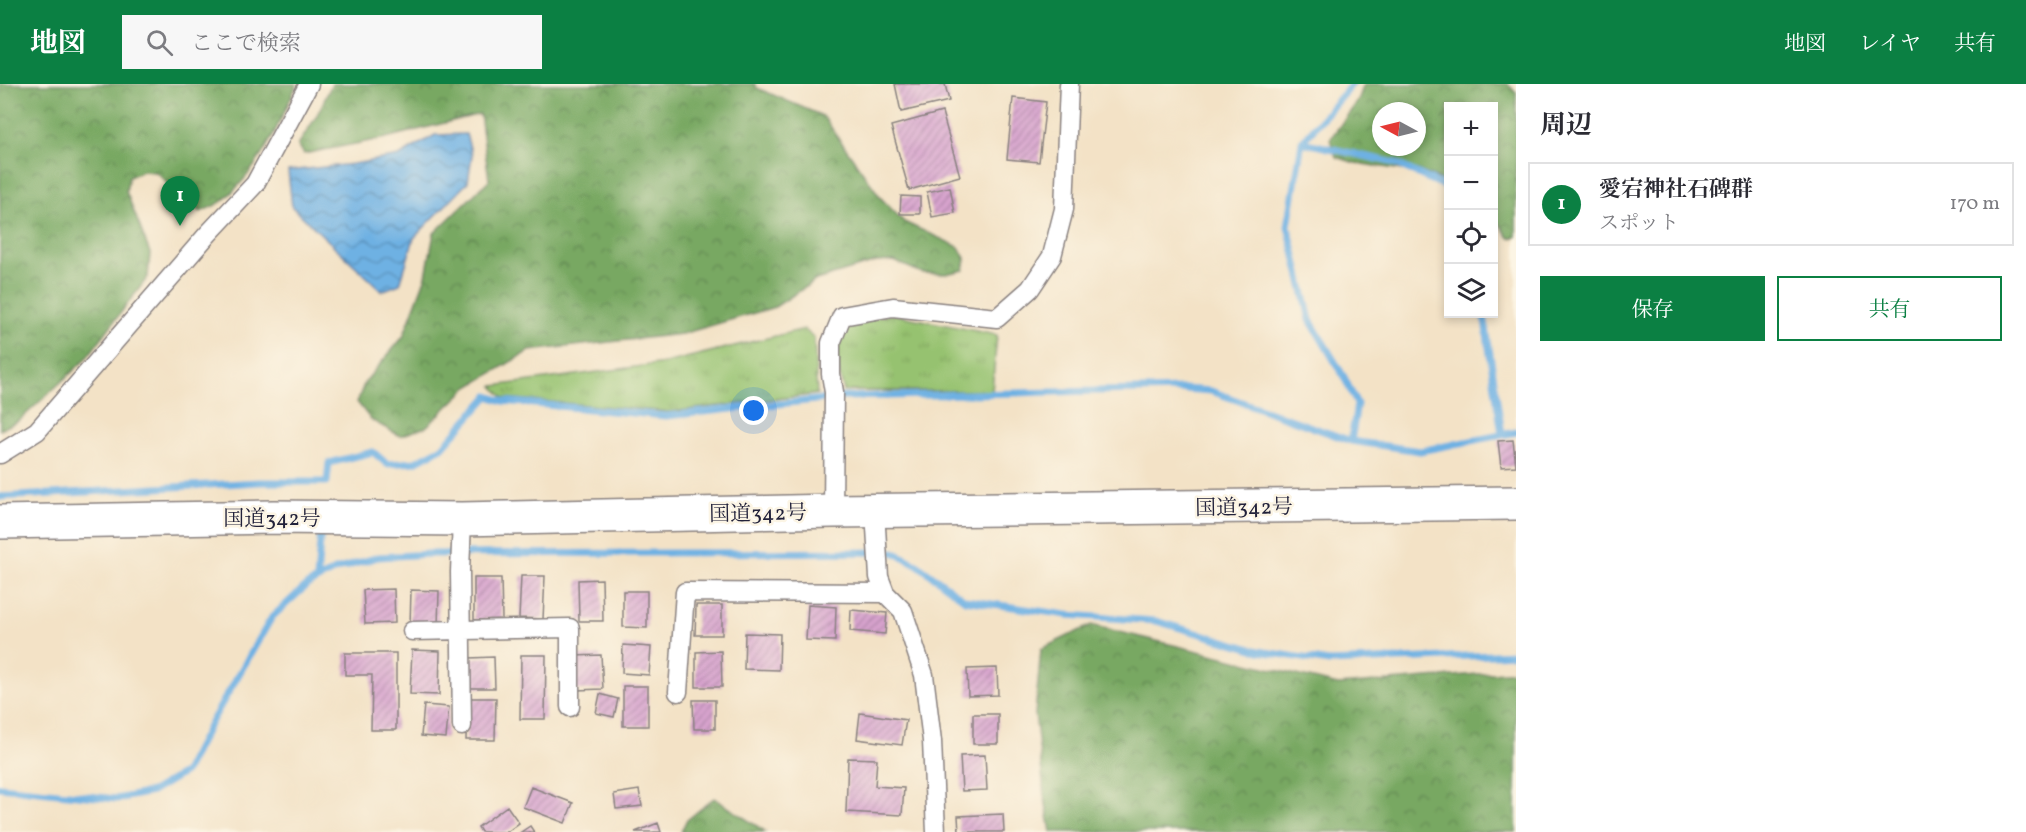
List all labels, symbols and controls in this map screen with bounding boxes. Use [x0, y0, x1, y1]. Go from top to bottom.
search box [122, 15, 542, 69]
text: 地図 [30, 25, 86, 64]
icon: search [143, 26, 176, 59]
text: ここで検索 [191, 29, 301, 60]
text: 地図 [1784, 30, 1826, 59]
text: レイヤ [1859, 30, 1921, 59]
text: 共有 [1954, 30, 1996, 59]
north arrow [1372, 102, 1426, 156]
map controls [1444, 102, 1498, 318]
button: + [1444, 102, 1498, 156]
text: 周辺 [1540, 108, 1592, 144]
button: − [1444, 156, 1498, 210]
text: 愛宕神社石碑群 [1599, 175, 1753, 206]
pin: 1 [160, 176, 200, 226]
text: 1 [1557, 190, 1566, 218]
text: 170 m [1950, 190, 2000, 218]
button: locate [1444, 210, 1498, 264]
text: スポット [1599, 210, 1679, 238]
button: layers [1444, 264, 1498, 318]
button: 保存 [1540, 276, 1765, 341]
button: 共有 [1777, 276, 2002, 341]
your location [739, 396, 768, 425]
street label: 国道342号 [1195, 493, 1293, 524]
street label: 国道342号 [709, 499, 807, 530]
street label: 国道342号 [223, 505, 321, 534]

